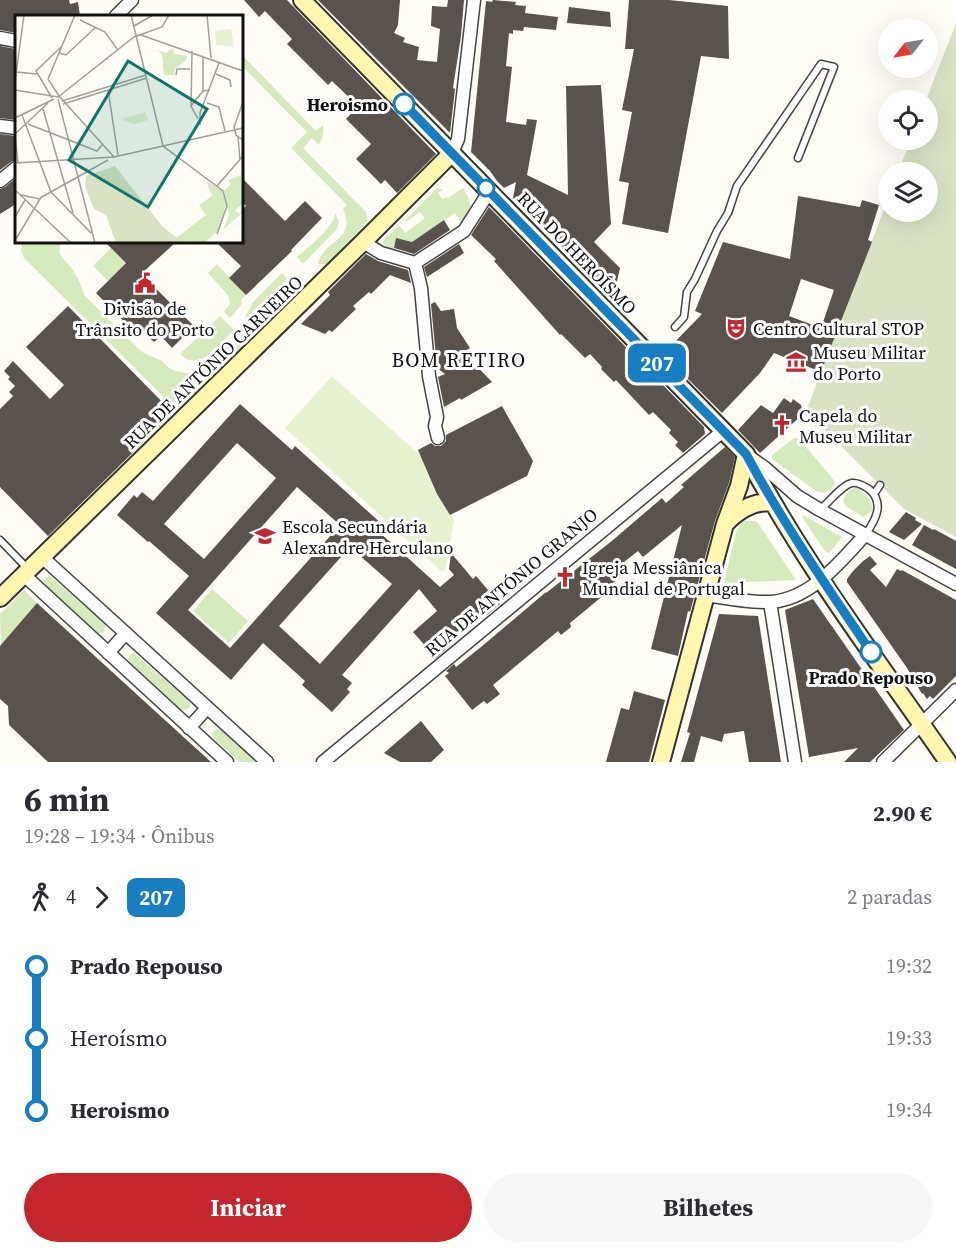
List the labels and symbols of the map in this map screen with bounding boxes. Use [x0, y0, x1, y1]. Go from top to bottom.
inset map [15, 15, 243, 243]
north arrow [878, 18, 938, 78]
place label: Heroismo [307, 92, 388, 117]
marker: Heroismo [393, 93, 415, 115]
unlabelled marker [477, 179, 495, 197]
street label: RUA DO HEROÍSMO [512, 186, 642, 320]
street label: RUA DE ANTÓNIO CARNEIRO [118, 270, 308, 454]
public building icon: Divisão de Trânsito do Porto [133, 271, 157, 295]
place label: Divisão de Trânsito do Porto [76, 296, 215, 342]
theatre icon: Centro Cultural STOP [724, 316, 748, 340]
place label: Centro Cultural STOP [753, 316, 924, 341]
place label: Museu Militar do Porto [813, 340, 926, 386]
line badge: 207 [622, 344, 692, 382]
district label: BOM RETIRO [391, 346, 527, 374]
museum icon: Museu Militar do Porto [784, 350, 808, 374]
place label: Capela do Museu Militar [799, 403, 912, 449]
church icon: Capela do Museu Militar [770, 413, 794, 437]
street label: RUA DE ANTÓNIO GRANJO [419, 502, 603, 662]
place label: Escola Secundária Alexandre Herculano [282, 514, 454, 560]
school or university icon: Escola Secundária Alexandre Herculano [253, 524, 277, 548]
place label: Igreja Messiânica Mundial de Portugal [582, 555, 745, 601]
church icon: Igreja Messiânica Mundial de Portugal [553, 565, 577, 589]
marker: Prado Repouso [860, 641, 882, 663]
place label: Prado Repouso [809, 665, 933, 690]

